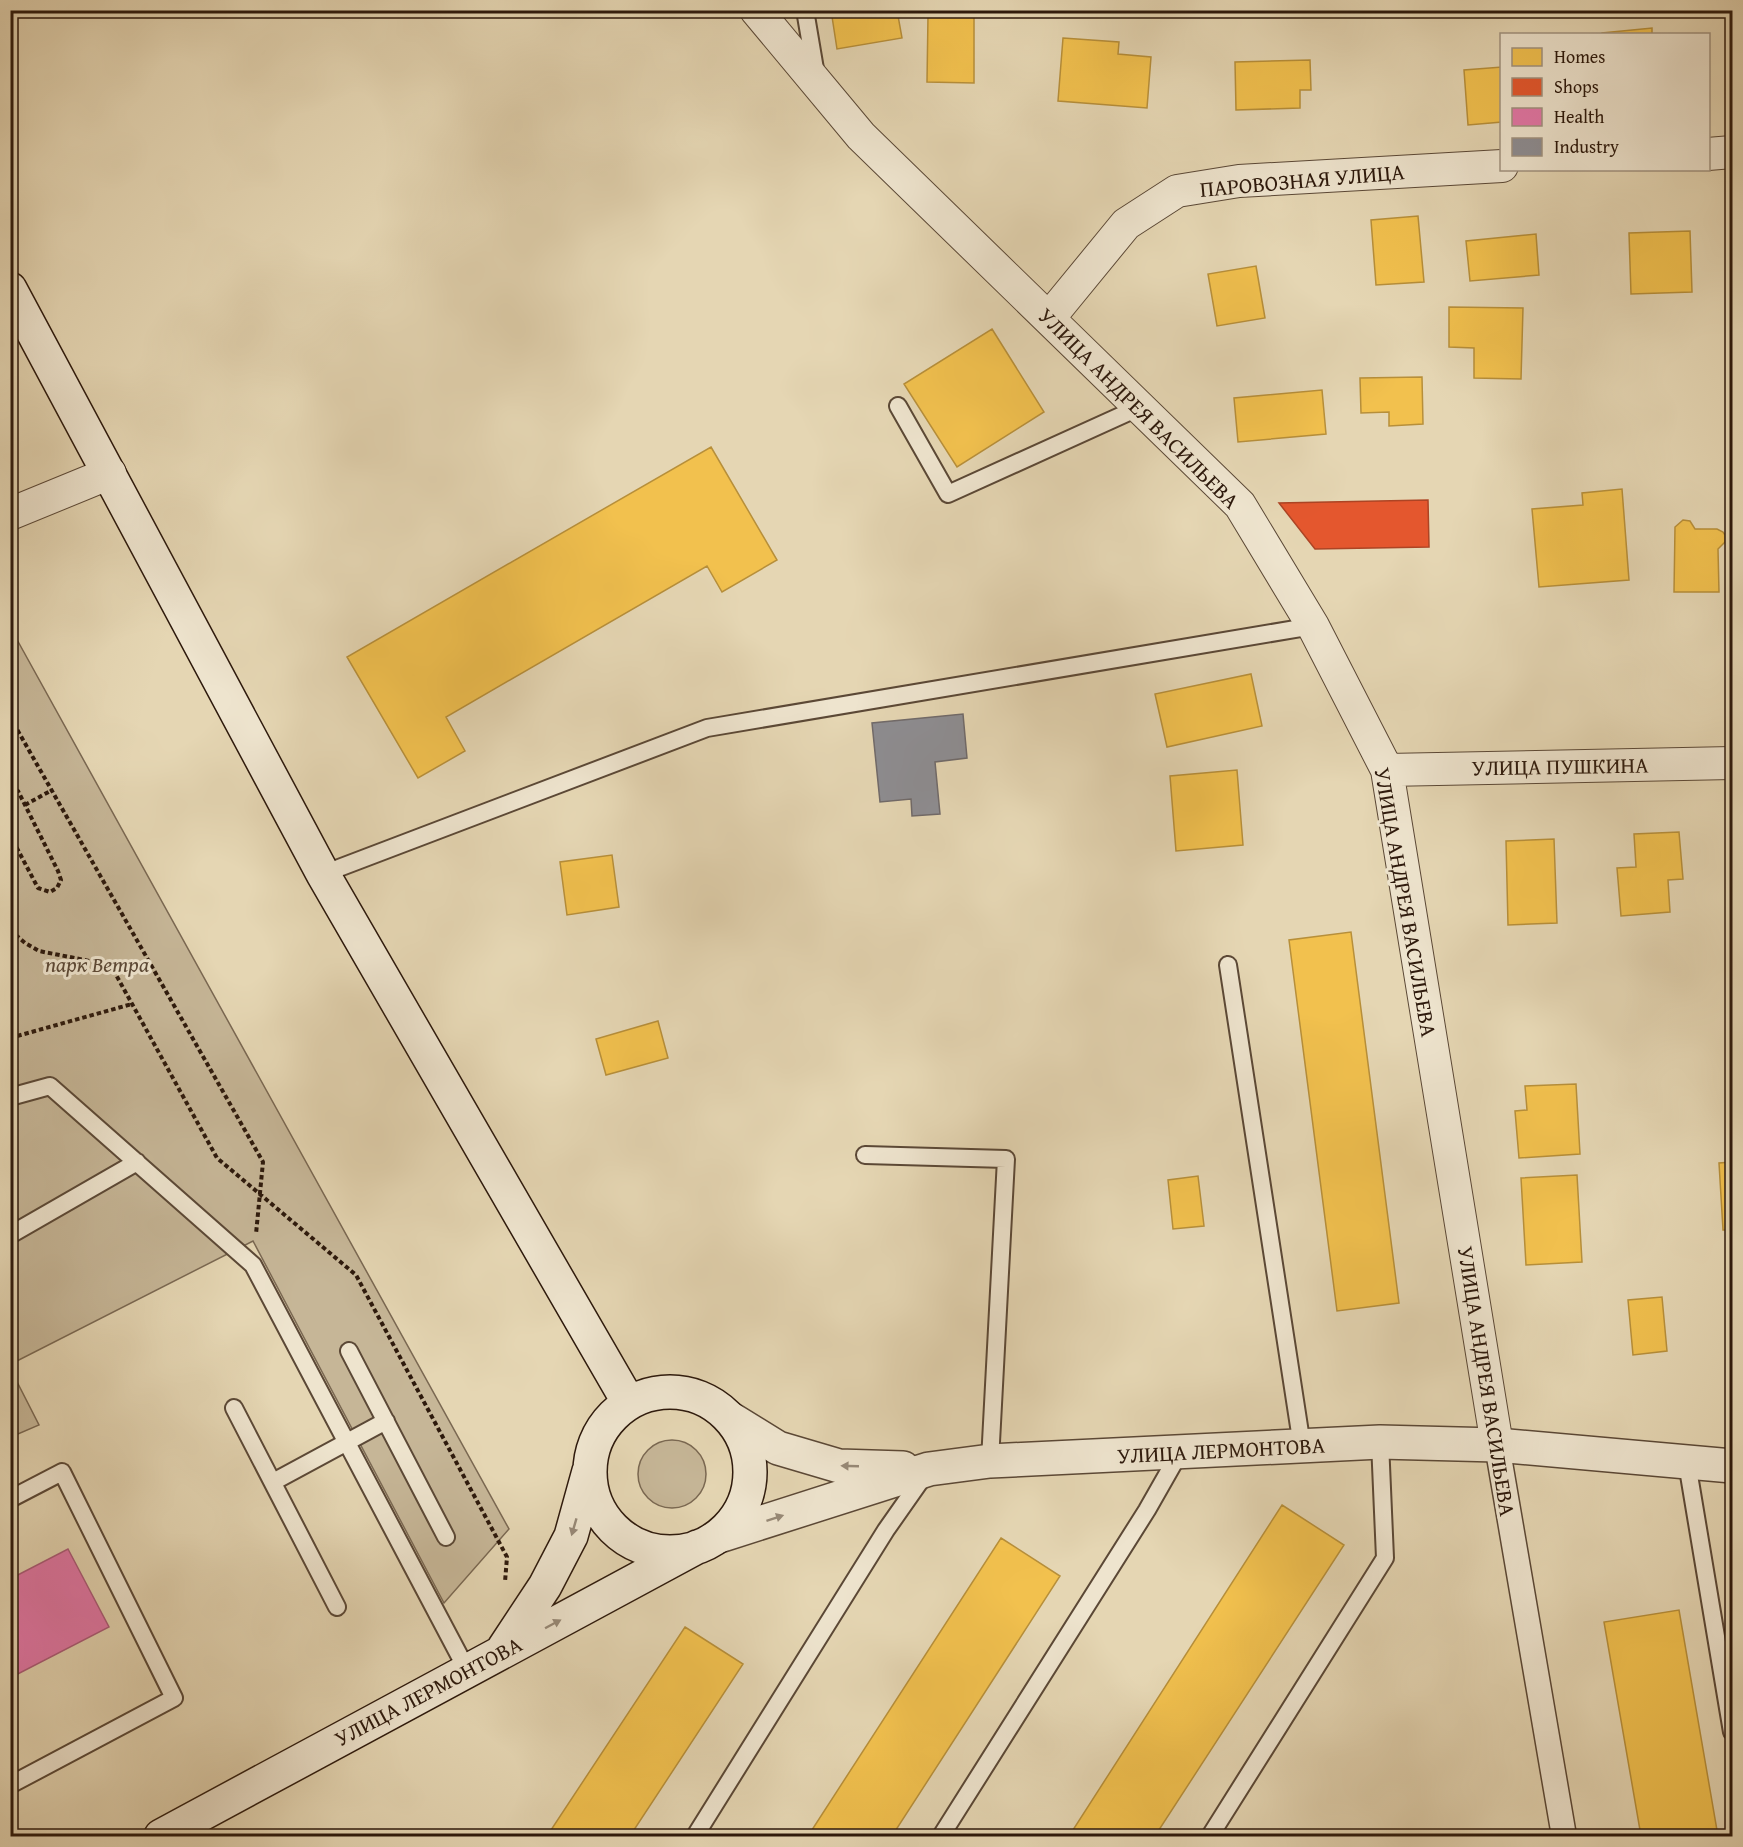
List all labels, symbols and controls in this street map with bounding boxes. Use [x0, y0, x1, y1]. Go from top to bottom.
legend [1500, 33, 1710, 171]
text: Homes [1554, 43, 1605, 70]
text: Shops [1554, 73, 1599, 100]
text: Health [1554, 103, 1604, 130]
text: Industry [1554, 133, 1619, 160]
street label: ПАРОВОЗНАЯ УЛИЦА [1198, 155, 1406, 205]
street label: УЛИЦА АНДРЕЯ ВАСИЛЬЕВА [1031, 300, 1247, 516]
street label: УЛИЦА ПУШКИНА [1471, 748, 1649, 784]
street label: УЛИЦА АНДРЕЯ ВАСИЛЬЕВА [1367, 765, 1446, 1040]
park label: парк Ветра [45, 948, 149, 980]
street label: УЛИЦА АНДРЕЯ ВАСИЛЬЕВА [1450, 1244, 1524, 1519]
street label: УЛИЦА ЛЕРМОНТОВА [1116, 1429, 1326, 1471]
one-way arrow [840, 1462, 859, 1471]
one-way arrow [766, 1513, 784, 1522]
one-way arrow [569, 1518, 578, 1536]
one-way arrow [545, 1619, 562, 1629]
street label: УЛИЦА ЛЕРМОНТОВА [329, 1628, 528, 1754]

